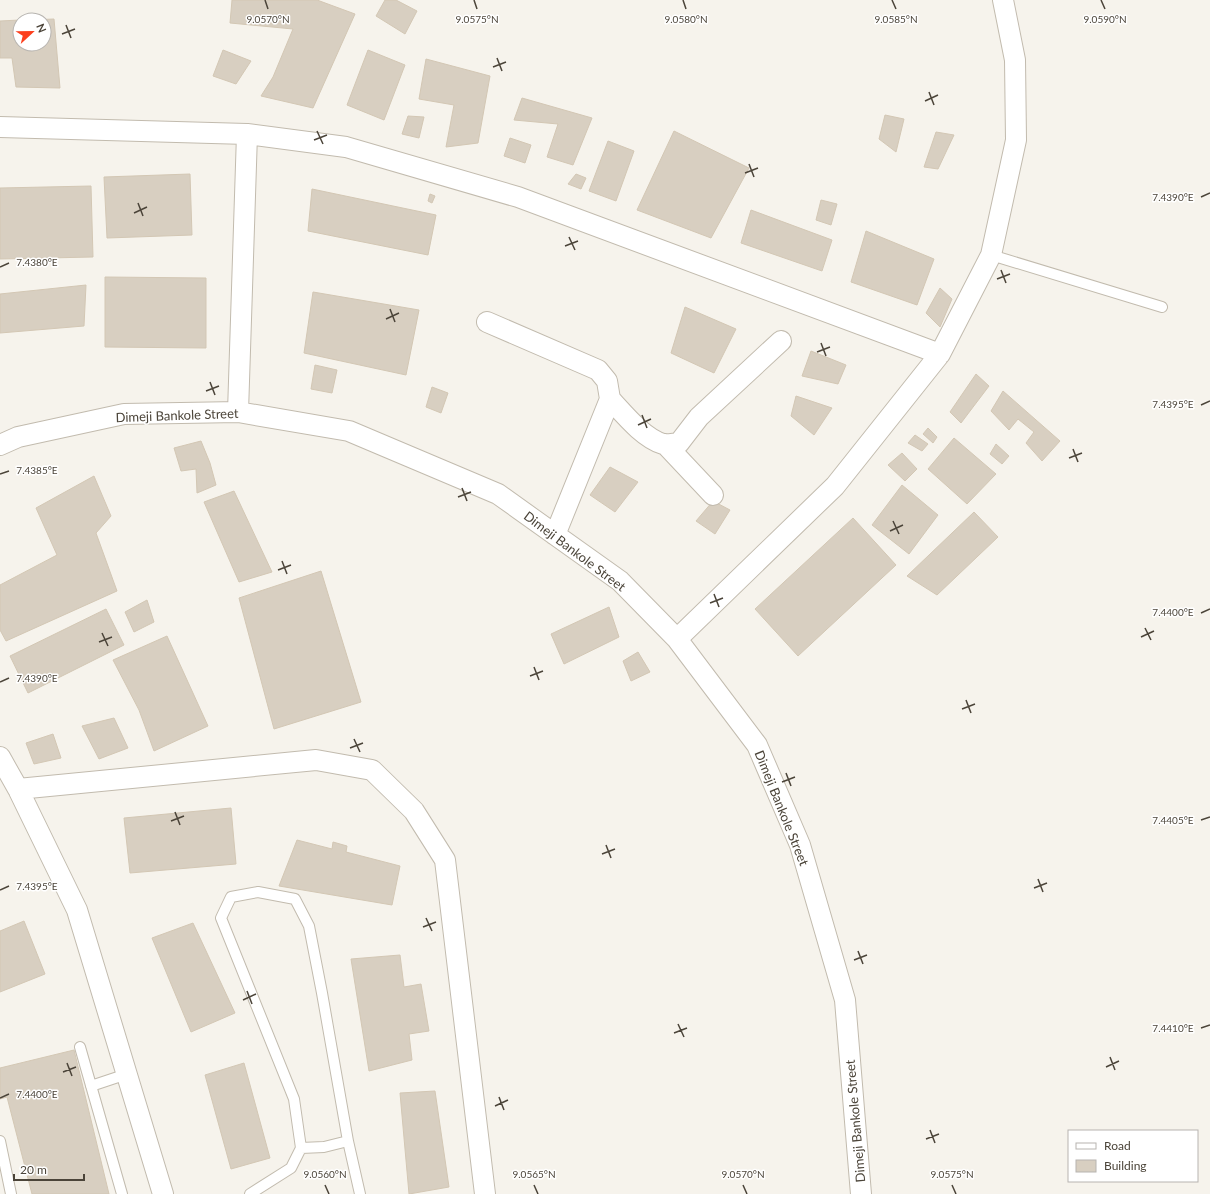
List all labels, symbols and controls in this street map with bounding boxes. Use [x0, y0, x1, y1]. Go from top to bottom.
north arrow [12, 12, 52, 52]
text: 9.0570°N [246, 13, 290, 25]
text: 9.0575°N [455, 13, 499, 25]
text: 9.0580°N [664, 13, 708, 25]
text: 9.0585°N [874, 13, 918, 25]
text: 9.0590°N [1083, 13, 1127, 25]
text: N [34, 22, 49, 34]
text: 7.4390°E [1152, 191, 1194, 203]
text: 7.4380°E [16, 256, 58, 268]
text: 7.4395°E [1152, 398, 1194, 410]
street label: Dimeji Bankole Street [115, 405, 239, 425]
text: 7.4385°E [16, 464, 58, 476]
street label: Dimeji Bankole Street [521, 508, 629, 595]
text: 7.4400°E [1152, 606, 1194, 618]
text: 7.4390°E [16, 672, 58, 684]
street label: Dimeji Bankole Street [752, 748, 813, 868]
text: 7.4405°E [1152, 814, 1194, 826]
text: 7.4395°E [16, 880, 58, 892]
text: 7.4410°E [1152, 1022, 1194, 1034]
street label: Dimeji Bankole Street [842, 1059, 868, 1183]
text: 7.4400°E [16, 1088, 58, 1100]
legend [1068, 1130, 1198, 1182]
text: Road [1104, 1138, 1131, 1153]
scale bar [14, 1156, 84, 1182]
text: Building [1104, 1158, 1147, 1173]
text: 20 m [20, 1162, 47, 1177]
text: 9.0560°N [303, 1168, 347, 1180]
text: 9.0565°N [512, 1168, 556, 1180]
text: 9.0570°N [721, 1168, 765, 1180]
text: 9.0575°N [930, 1168, 974, 1180]

